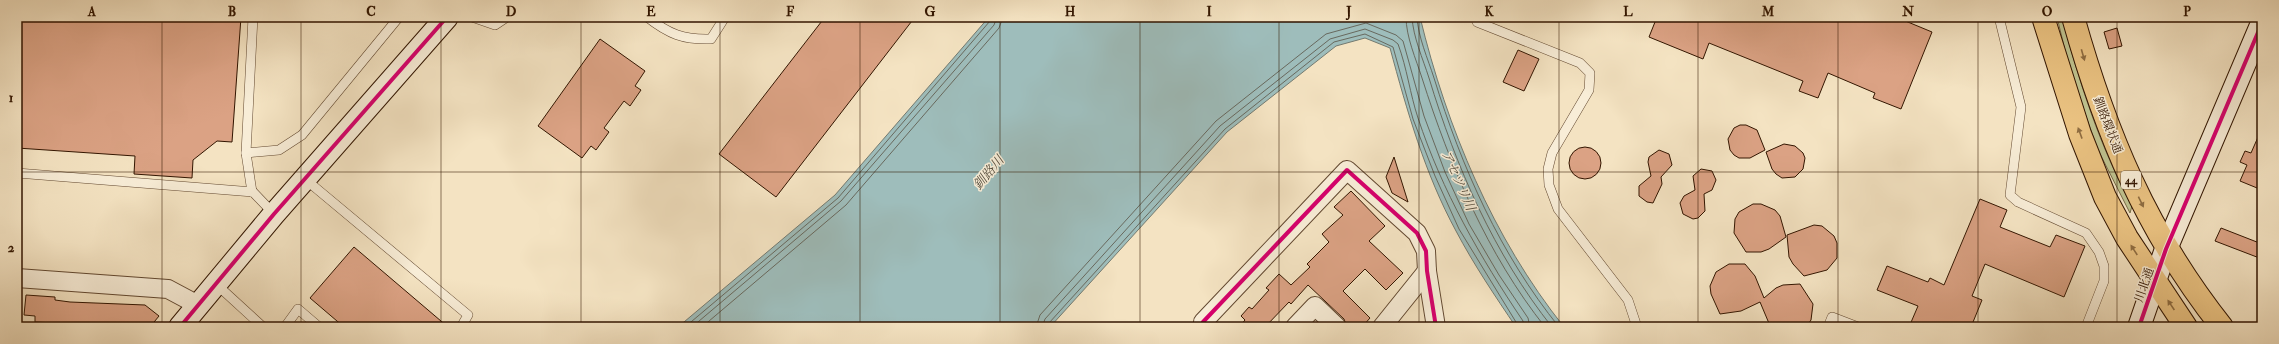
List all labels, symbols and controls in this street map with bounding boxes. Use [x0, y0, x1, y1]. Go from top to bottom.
text: A [87, 4, 97, 20]
text: B [228, 4, 236, 20]
text: C [366, 4, 376, 20]
text: D [506, 4, 517, 20]
text: E [646, 4, 656, 20]
text: F [786, 4, 795, 20]
text: G [925, 4, 936, 20]
text: H [1065, 4, 1076, 20]
text: I [1206, 4, 1212, 20]
text: J [1345, 4, 1352, 21]
text: K [1484, 4, 1494, 20]
text: L [1623, 4, 1633, 20]
text: M [1761, 4, 1775, 20]
text: N [1901, 4, 1914, 20]
text: O [2042, 4, 2053, 20]
text: P [2183, 4, 2191, 20]
one-way arrow [2081, 48, 2087, 61]
text: 1 [9, 90, 14, 106]
street label: 釧路環状通 [2090, 94, 2125, 156]
one-way arrow [2076, 126, 2082, 138]
water label: アセツリ川 [1438, 148, 1479, 215]
water label: 釧路川 [970, 151, 1009, 193]
road number: 44 [2121, 171, 2141, 189]
one-way arrow [2138, 196, 2144, 207]
text: 2 [8, 240, 15, 256]
one-way arrow [2130, 245, 2138, 255]
street label: 川北通 [2132, 266, 2157, 305]
one-way arrow [2167, 300, 2175, 310]

